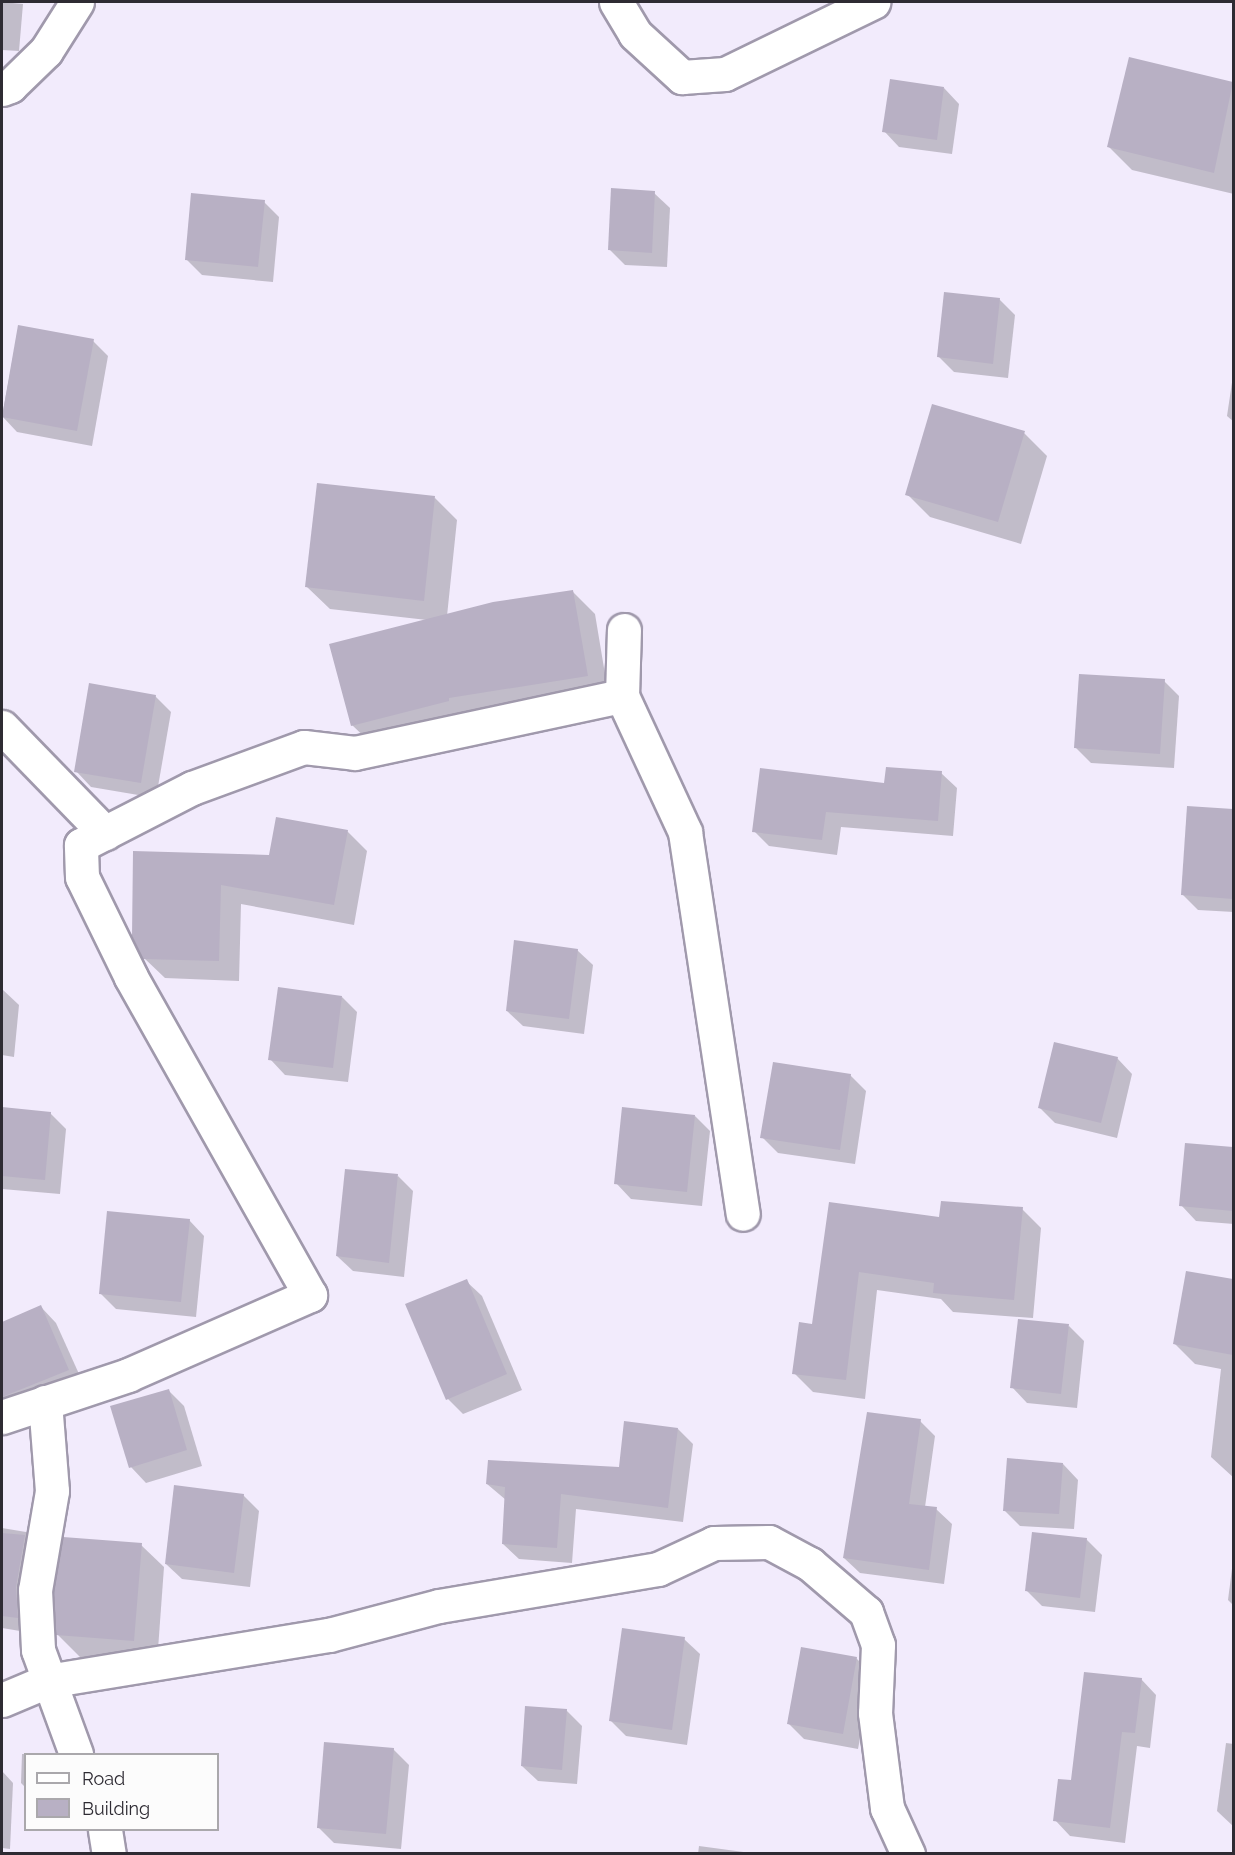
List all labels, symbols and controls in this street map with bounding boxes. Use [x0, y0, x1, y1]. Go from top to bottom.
legend [24, 1753, 219, 1831]
text: Road [82, 1768, 125, 1789]
text: Building [82, 1798, 150, 1819]

